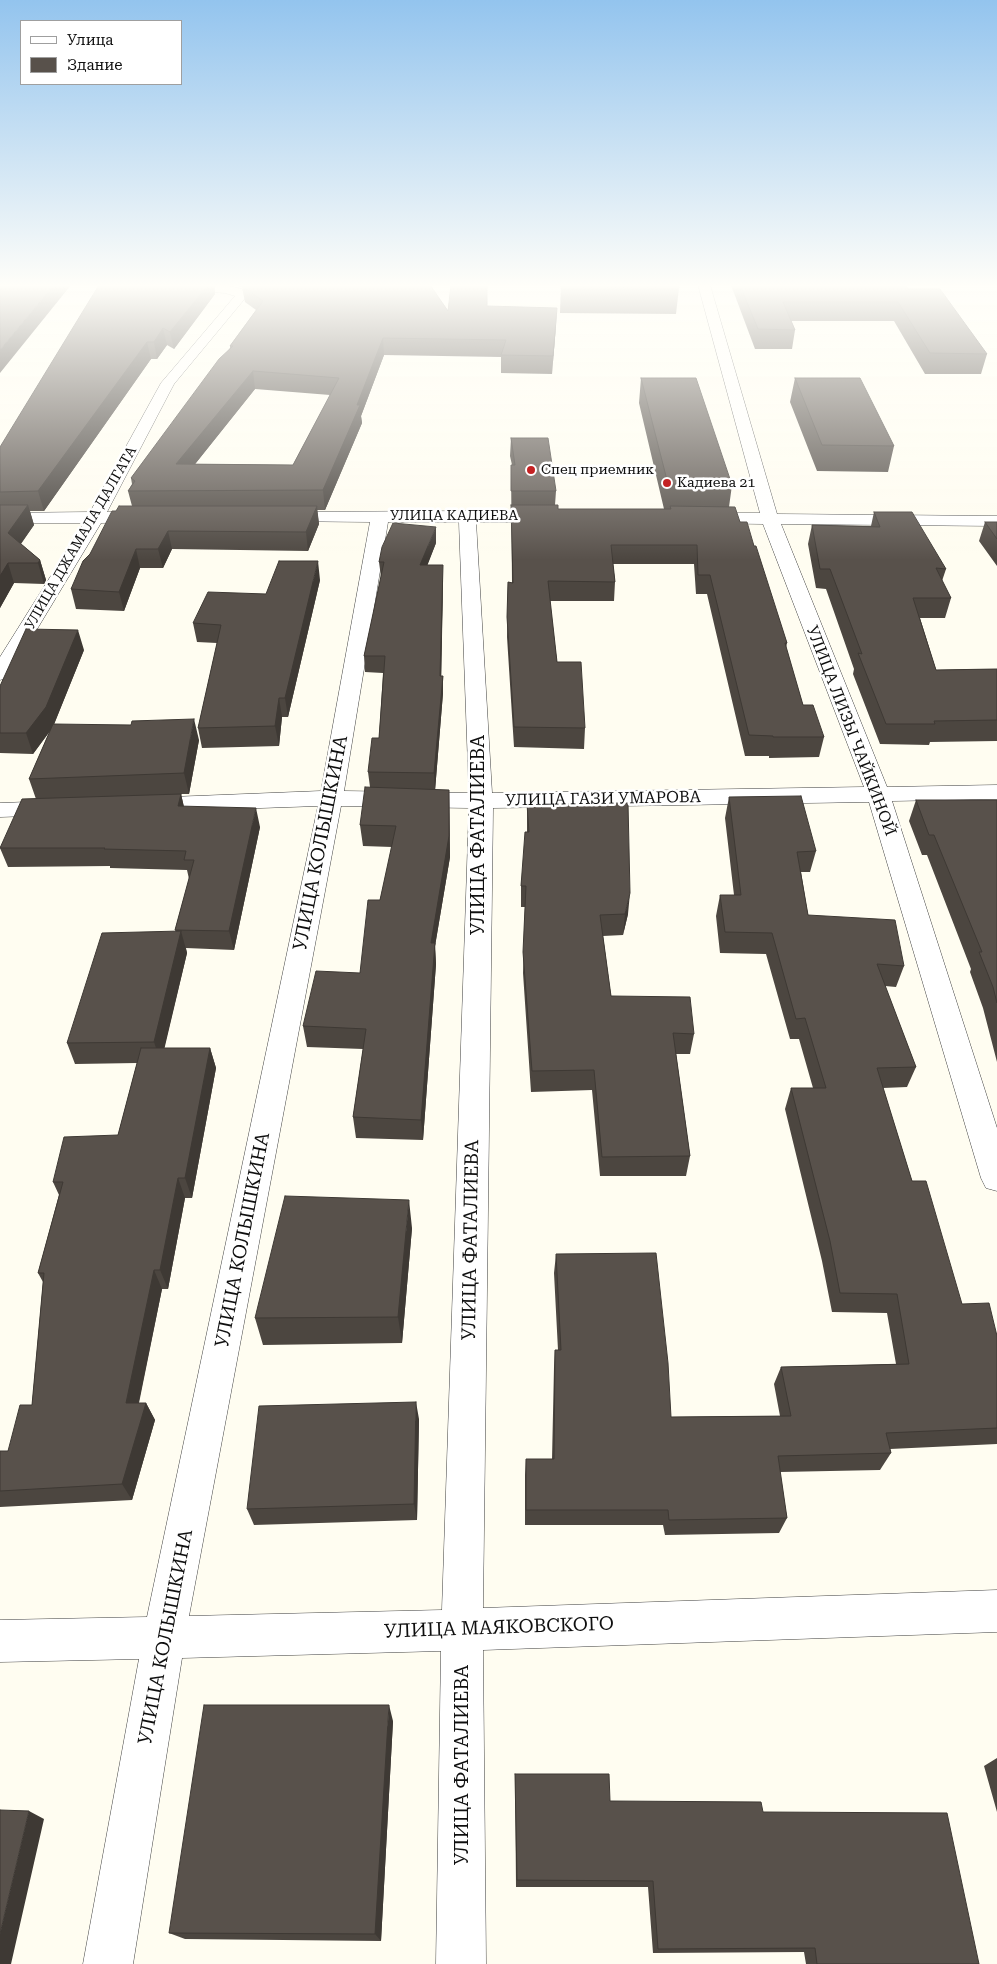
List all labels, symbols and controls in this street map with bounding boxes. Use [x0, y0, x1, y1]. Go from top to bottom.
legend [20, 20, 182, 85]
text: Улица [67, 31, 113, 49]
text: Здание [67, 56, 123, 74]
street label: УЛИЦА ДЖАМАЛА ДАЛГАТА [22, 443, 140, 633]
place label: Спец приемник [541, 462, 654, 478]
marker: Спец приемник [525, 464, 537, 476]
place label: Кадиева 21 [677, 475, 755, 491]
marker: Кадиева 21 [661, 477, 673, 489]
street label: УЛИЦА КАДИЕВА [390, 508, 518, 524]
street label: УЛИЦА ЛИЗЫ ЧАЙКИНОЙ [802, 623, 900, 839]
street label: УЛИЦА КОЛЫШКИНА [289, 733, 353, 953]
street label: УЛИЦА ФАТАЛИЕВА [467, 735, 489, 935]
street label: УЛИЦА ГАЗИ УМАРОВА [505, 788, 701, 810]
street label: УЛИЦА КОЛЫШКИНА [211, 1130, 275, 1350]
street label: УЛИЦА ФАТАЛИЕВА [458, 1139, 484, 1341]
street label: УЛИЦА КОЛЫШКИНА [134, 1527, 198, 1747]
street label: УЛИЦА МАЯКОВСКОГО [384, 1613, 614, 1643]
street label: УЛИЦА ФАТАЛИЕВА [451, 1665, 473, 1865]

